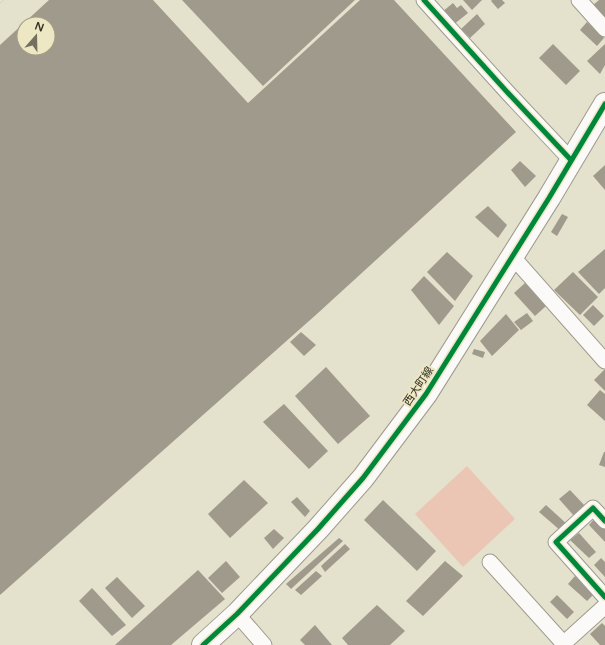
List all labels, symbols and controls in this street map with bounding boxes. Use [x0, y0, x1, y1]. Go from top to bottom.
north arrow [16, 16, 56, 56]
text: N [33, 19, 46, 35]
street label: 西大町線 [401, 364, 436, 408]

